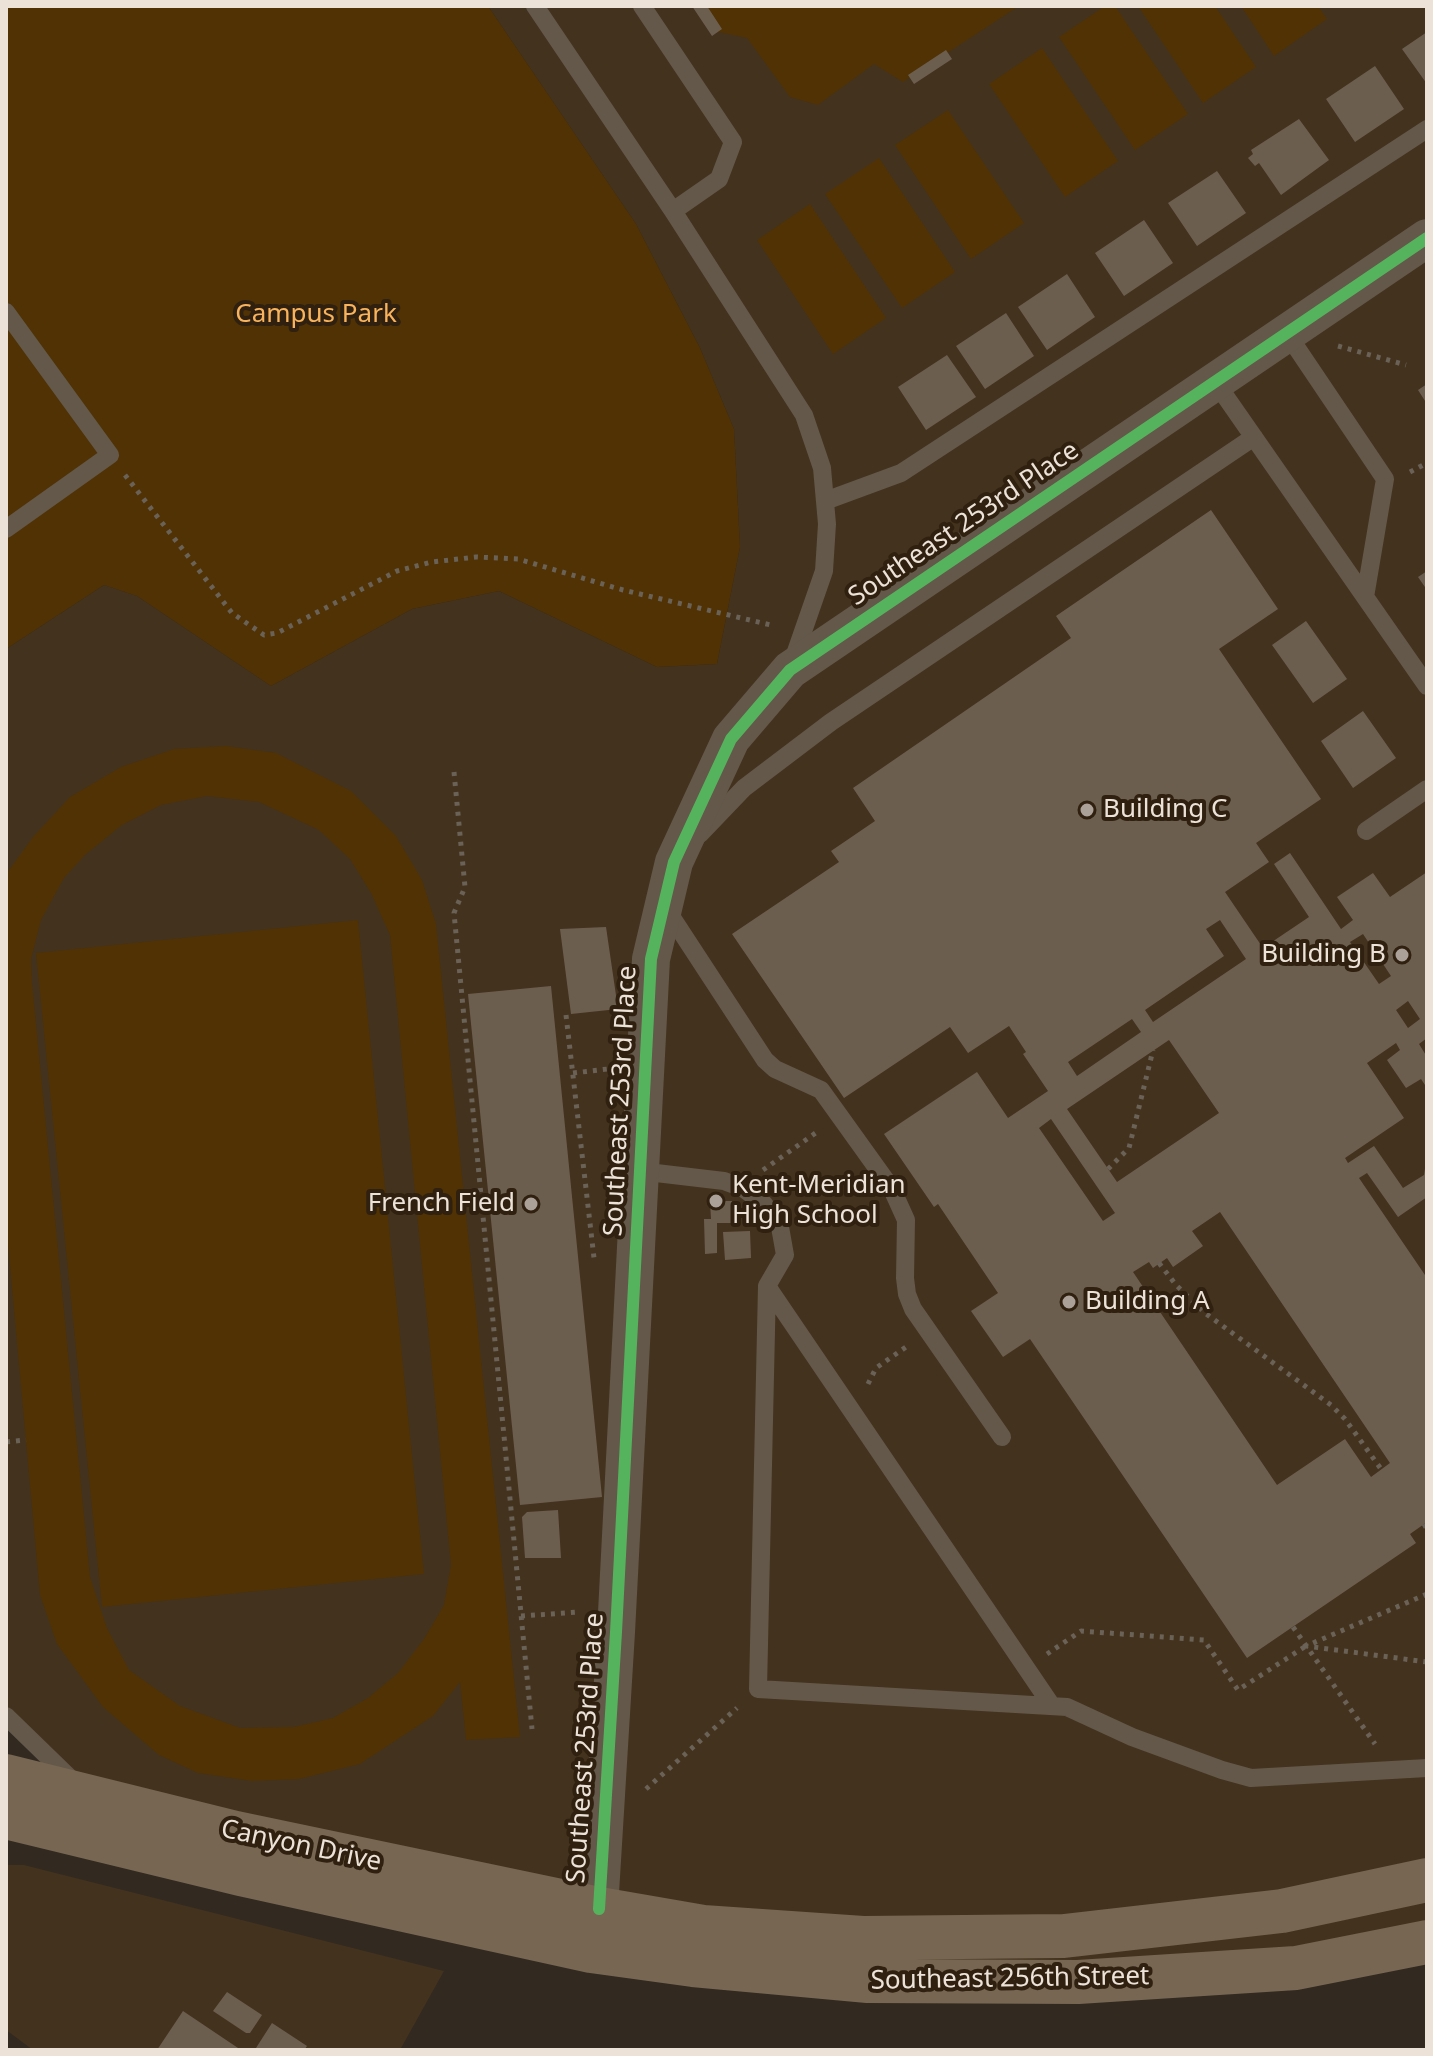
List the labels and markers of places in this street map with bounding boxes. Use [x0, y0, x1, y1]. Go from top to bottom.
place label: Building C [1103, 794, 1227, 826]
marker: Building C [1078, 801, 1096, 819]
place label: Building B [1261, 939, 1386, 971]
marker: Building B [1393, 946, 1411, 964]
place label: Kent-Meridian High School [732, 1170, 906, 1232]
place label: French Field [368, 1188, 515, 1220]
marker: Kent-Meridian High School [707, 1192, 725, 1210]
marker: French Field [522, 1195, 540, 1213]
place label: Building A [1085, 1286, 1210, 1318]
marker: Building A [1060, 1293, 1078, 1311]

